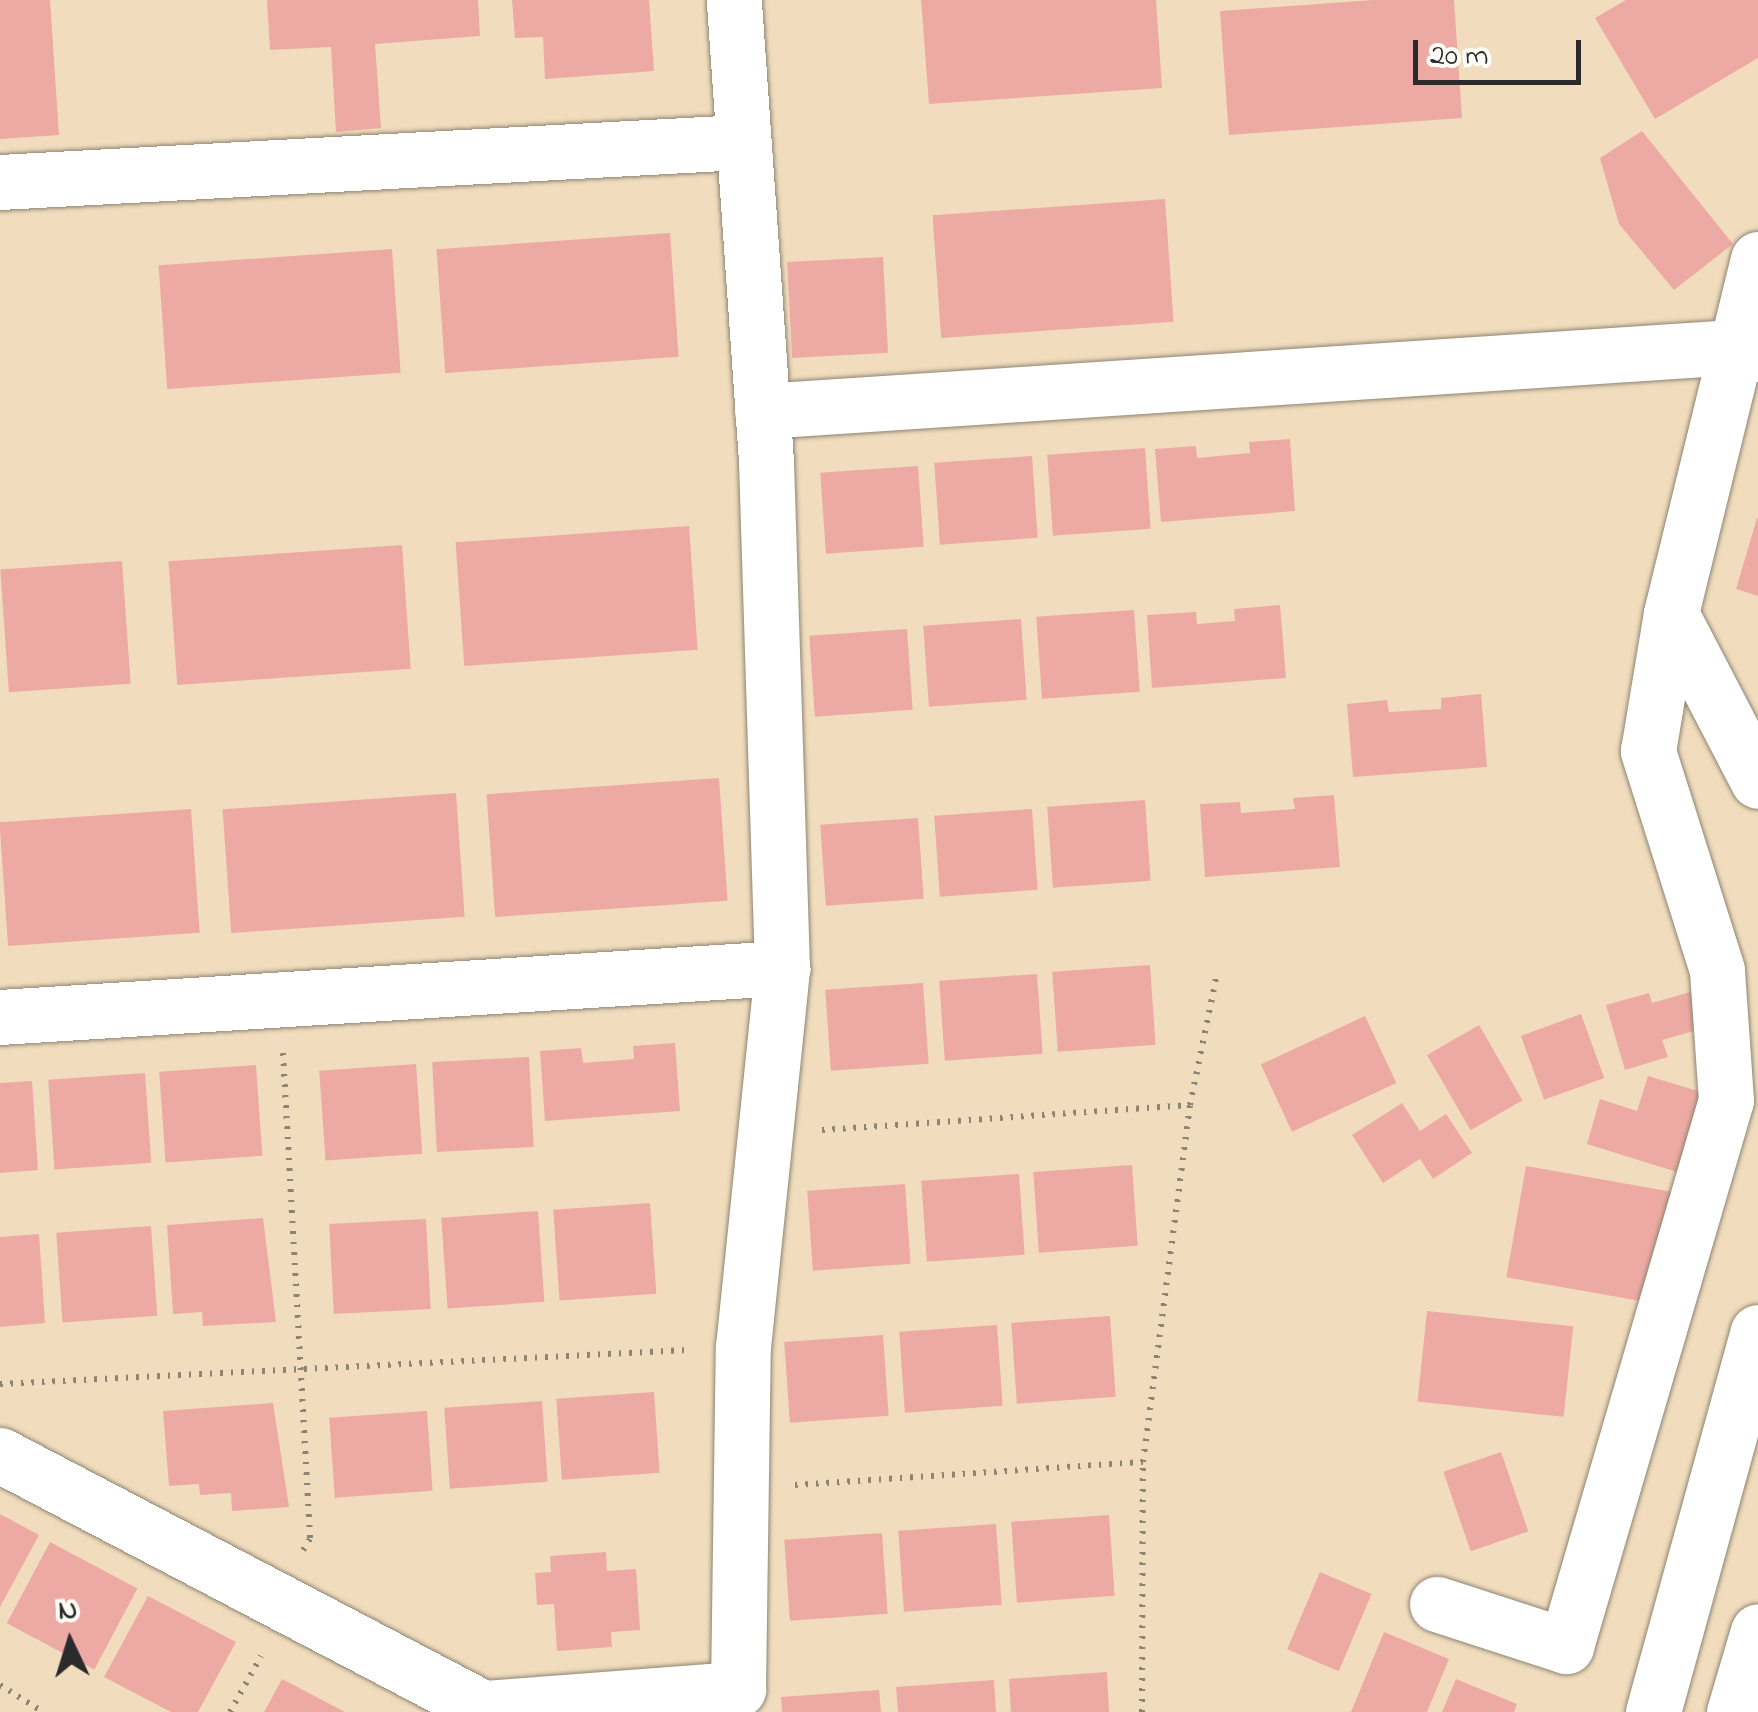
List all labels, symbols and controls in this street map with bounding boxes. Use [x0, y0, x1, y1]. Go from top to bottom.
scale bar [1418, 20, 1586, 82]
text: 20 m [1430, 35, 1489, 79]
text: N [57, 1590, 79, 1633]
north arrow [20, 1592, 120, 1692]

